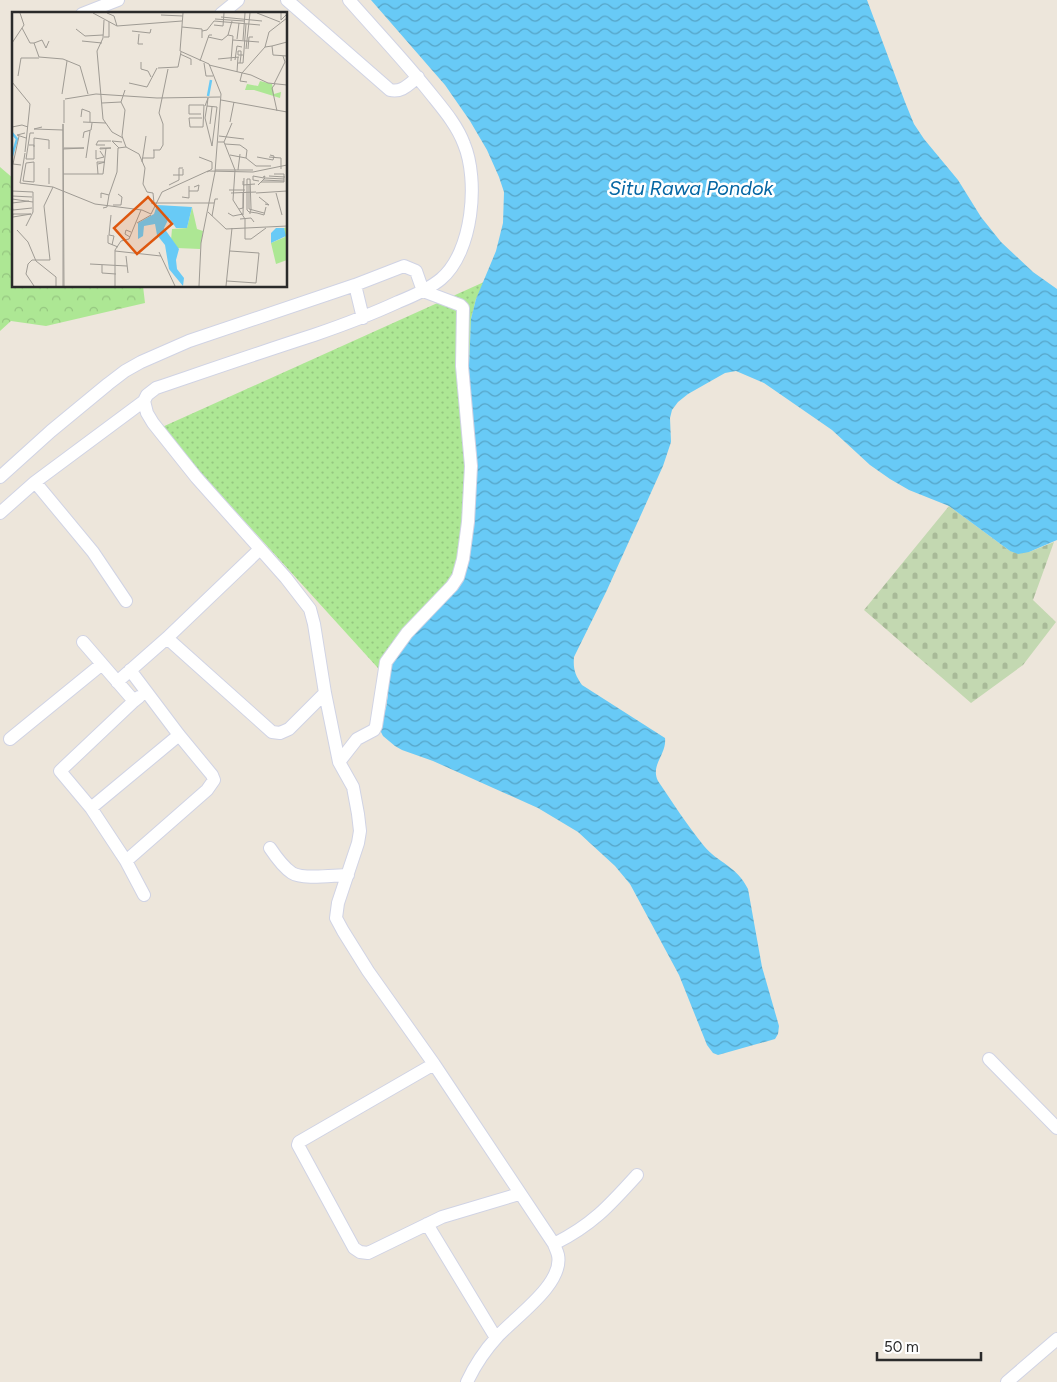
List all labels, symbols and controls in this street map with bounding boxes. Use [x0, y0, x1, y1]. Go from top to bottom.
inset map [12, 12, 288, 288]
water label: Situ Rawa Pondok [609, 176, 775, 200]
scale bar [877, 1330, 981, 1362]
text: 50 m [884, 1338, 919, 1356]

